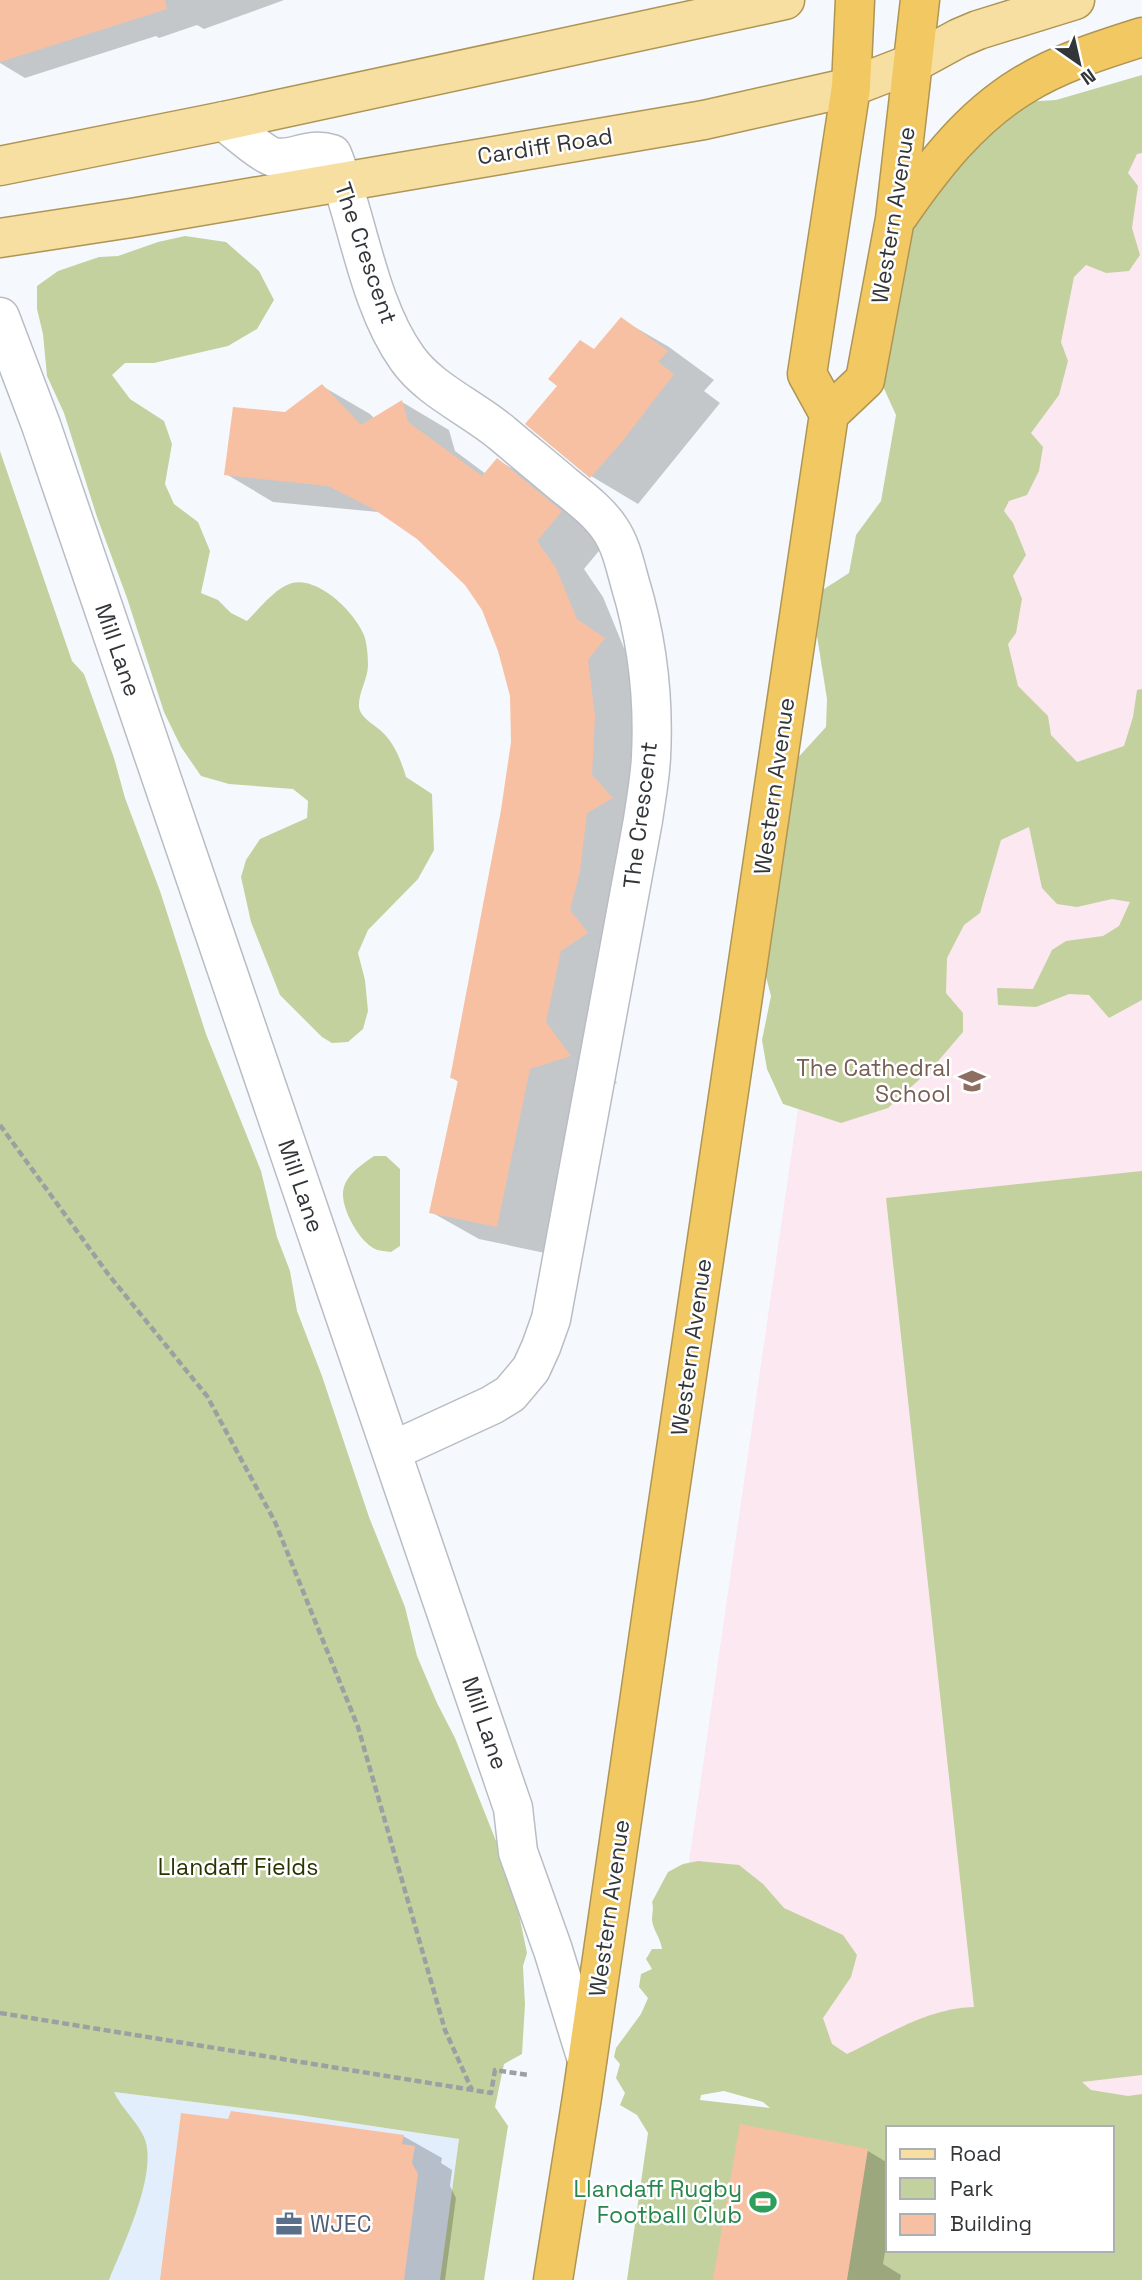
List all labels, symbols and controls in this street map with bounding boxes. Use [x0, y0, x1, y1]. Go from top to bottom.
north arrow [1044, 28, 1114, 98]
text: N [1076, 63, 1100, 91]
street label: Cardiff Road [475, 120, 615, 172]
street label: Western Avenue [864, 124, 922, 306]
street label: The Crescent [328, 178, 404, 328]
street label: Mill Lane [88, 600, 148, 700]
street label: Western Avenue [747, 695, 801, 877]
street label: The Crescent [616, 740, 664, 890]
place label: The Cathedral School [796, 1053, 951, 1109]
school or university icon: The Cathedral School [957, 1066, 987, 1096]
street label: Mill Lane [271, 1136, 331, 1236]
street label: Western Avenue [664, 1256, 718, 1438]
street label: Mill Lane [455, 1673, 515, 1773]
street label: Western Avenue [582, 1817, 636, 1999]
park label: Llandaff Fields [158, 1852, 318, 1882]
legend [886, 2126, 1114, 2252]
text: Road [950, 2140, 1002, 2167]
place label: Llandaff Rugby Football Club [573, 2174, 742, 2230]
text: Park [950, 2175, 994, 2202]
sports icon: Llandaff Rugby Football Club [748, 2187, 778, 2217]
office icon: WJEC [274, 2209, 304, 2239]
place label: WJEC [310, 2209, 372, 2239]
text: Building [950, 2210, 1032, 2237]

